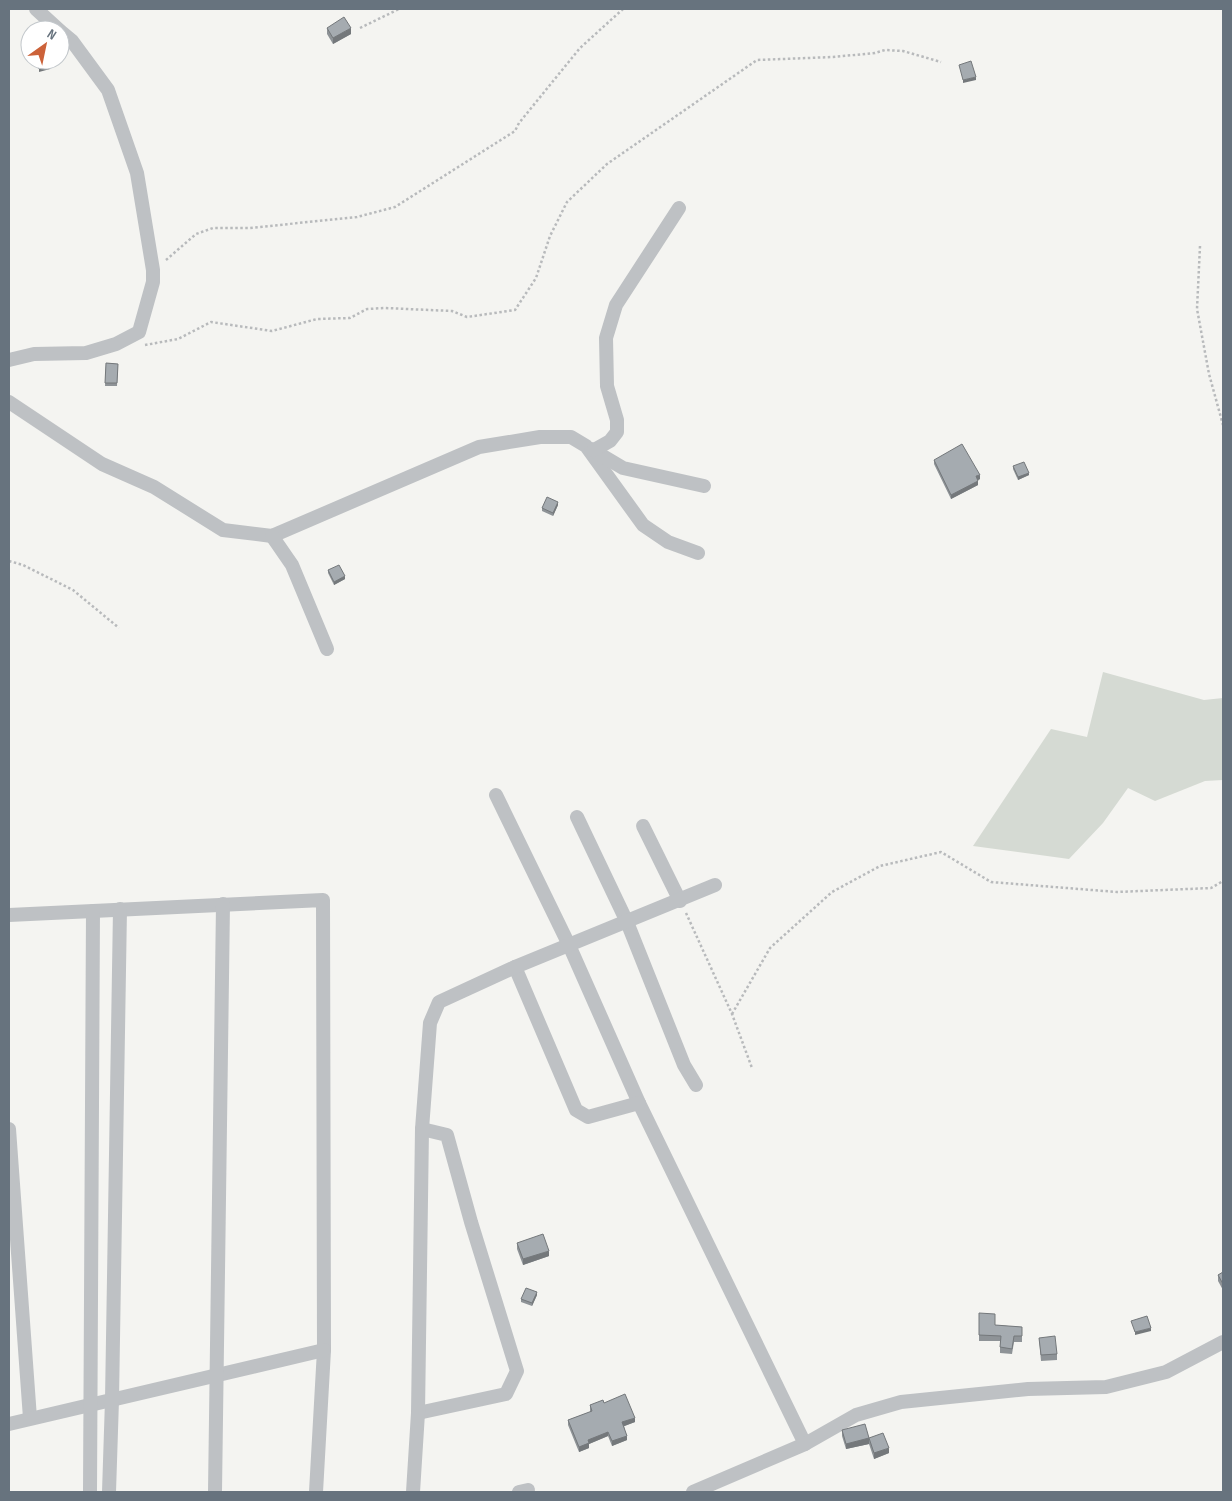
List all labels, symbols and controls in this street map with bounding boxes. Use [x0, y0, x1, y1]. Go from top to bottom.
north arrow [20, 20, 70, 70]
text: N [44, 25, 60, 44]

